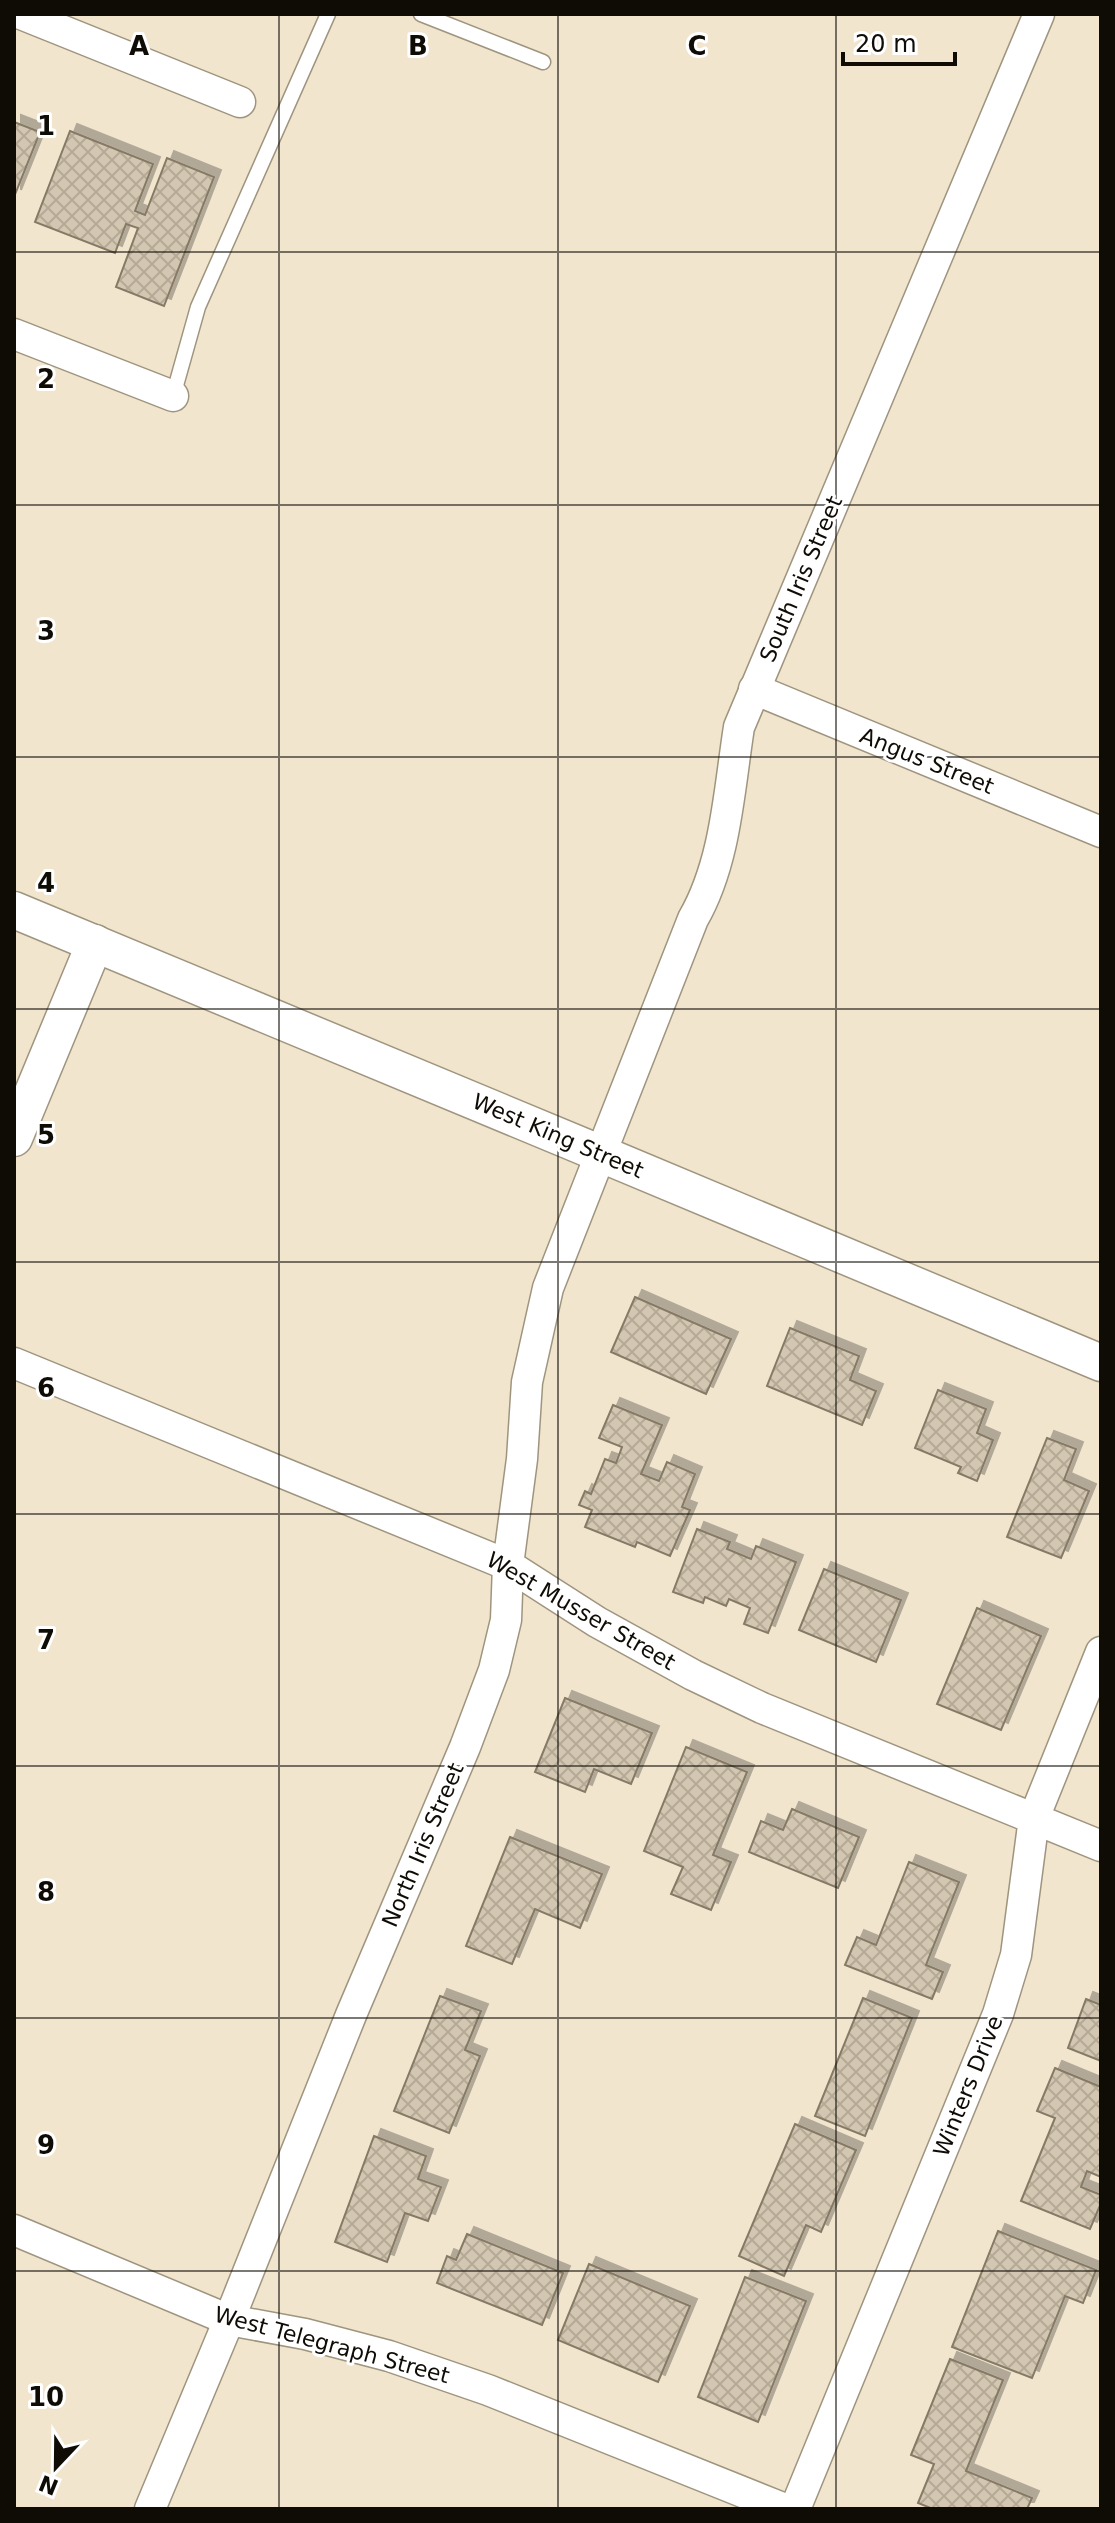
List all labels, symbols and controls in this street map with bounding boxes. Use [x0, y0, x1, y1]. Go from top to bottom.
scale bar [843, 16, 955, 66]
text: 20 m [855, 30, 917, 58]
text: A [129, 31, 149, 61]
text: B [408, 31, 428, 61]
text: C [687, 31, 707, 61]
text: 1 [37, 111, 55, 141]
text: 2 [37, 364, 55, 394]
street label: South Iris Street [755, 492, 847, 666]
text: 3 [37, 616, 55, 646]
street label: Angus Street [856, 723, 998, 799]
text: 4 [37, 868, 55, 898]
street label: West King Street [469, 1089, 648, 1183]
text: 5 [37, 1120, 55, 1150]
text: 6 [37, 1373, 55, 1403]
street label: West Musser Street [482, 1547, 680, 1675]
text: 7 [37, 1625, 55, 1655]
street label: North Iris Street [377, 1759, 469, 1931]
text: 8 [37, 1877, 55, 1907]
street label: Winters Drive [928, 2012, 1008, 2160]
text: 9 [37, 2130, 55, 2160]
street label: West Telegraph Street [212, 2302, 453, 2389]
text: 10 [28, 2382, 64, 2412]
north arrow [16, 2427, 96, 2507]
text: N [35, 2470, 62, 2500]

